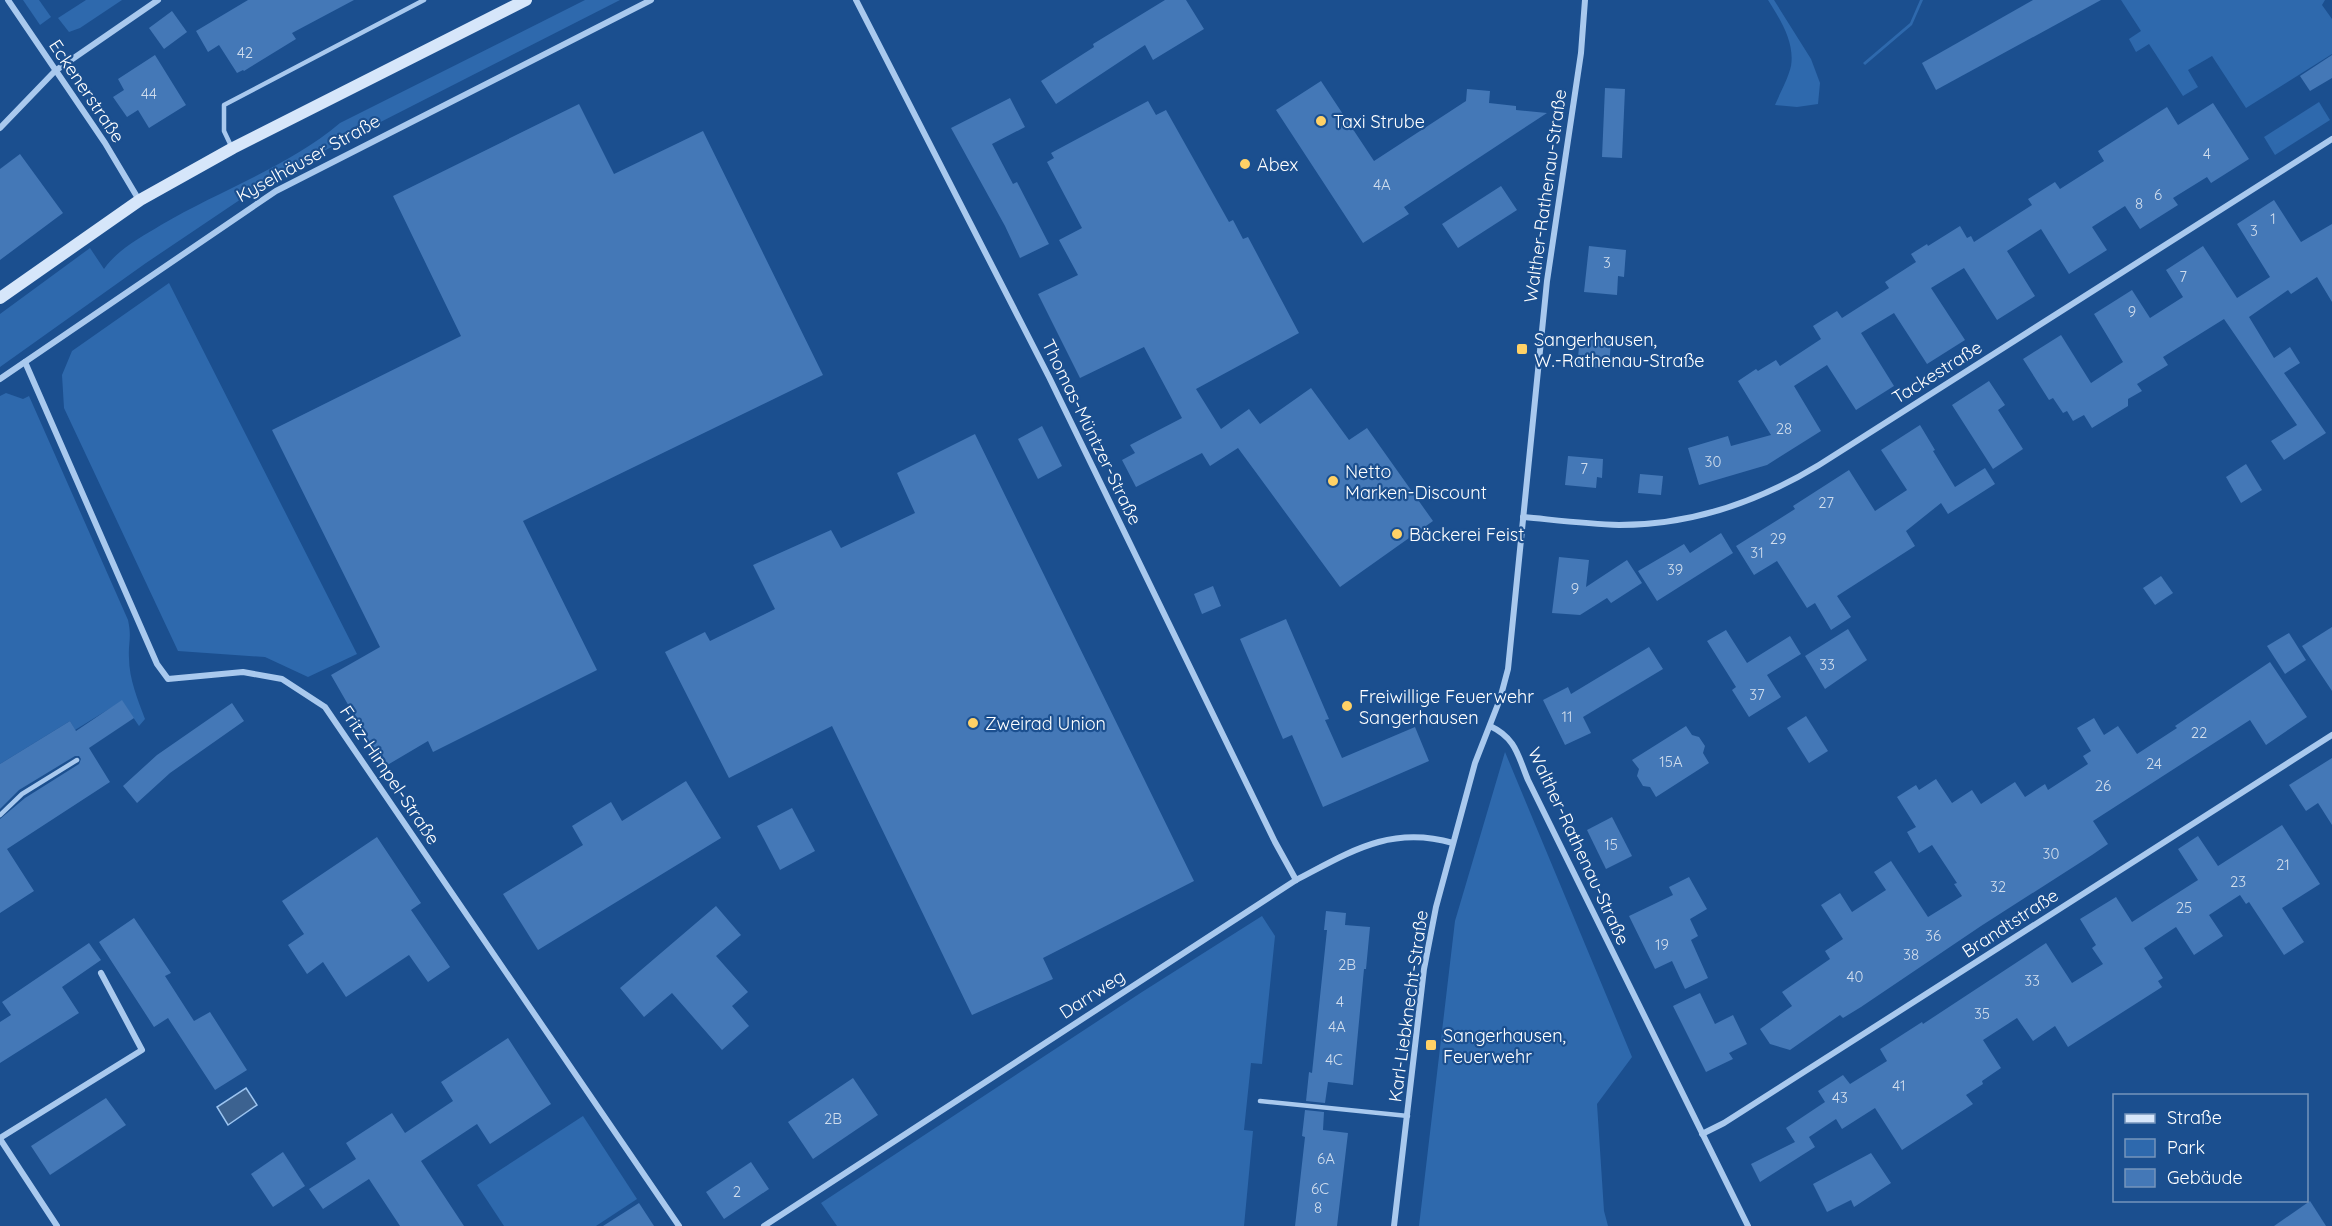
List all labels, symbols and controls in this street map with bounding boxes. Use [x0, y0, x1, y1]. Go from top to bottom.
street label: Eckenerstraße [44, 35, 130, 147]
house number: 42 [237, 43, 253, 62]
house number: 44 [141, 84, 157, 103]
street label: Walther-Rathenau-Straße [1519, 88, 1571, 304]
street label: Kyselhäuser Straße [232, 109, 384, 207]
place label: Taxi Strube [1333, 110, 1425, 133]
marker: Taxi Strube [1314, 114, 1328, 128]
house number: 4 [2203, 144, 2211, 163]
place label: Abex [1257, 153, 1299, 176]
marker: Abex [1238, 157, 1252, 171]
house number: 4A [1373, 175, 1391, 194]
house number: 6 [2154, 185, 2162, 204]
house number: 8 [2135, 194, 2143, 213]
house number: 1 [2270, 209, 2276, 228]
house number: 3 [2250, 221, 2258, 240]
house number: 3 [1603, 253, 1611, 272]
house number: 7 [2179, 267, 2187, 286]
house number: 9 [2128, 302, 2136, 321]
place label: Sangerhausen, W.-Rathenau-Straße [1534, 328, 1705, 372]
street label: Thomas-Müntzer-Straße [1037, 335, 1147, 529]
street label: Tackestraße [1888, 335, 1986, 409]
marker: Sangerhausen, W.-Rathenau-Straße [1515, 342, 1529, 356]
house number: 28 [1776, 419, 1792, 438]
house number: 30 [1705, 452, 1721, 471]
house number: 7 [1580, 459, 1588, 478]
place label: Netto Marken-Discount [1345, 460, 1487, 504]
marker: Netto Marken-Discount [1326, 474, 1340, 488]
house number: 27 [1818, 493, 1834, 512]
place label: Bäckerei Feist [1409, 523, 1524, 546]
marker: Bäckerei Feist [1390, 527, 1404, 541]
house number: 29 [1770, 529, 1786, 548]
house number: 31 [1750, 543, 1764, 562]
house number: 39 [1667, 560, 1683, 579]
house number: 9 [1571, 579, 1579, 598]
house number: 33 [1819, 655, 1835, 674]
place label: Freiwillige Feuerwehr Sangerhausen [1359, 685, 1534, 729]
house number: 37 [1749, 685, 1765, 704]
marker: Freiwillige Feuerwehr Sangerhausen [1340, 699, 1354, 713]
street label: Fritz-Himpel-Straße [335, 701, 445, 849]
house number: 11 [1561, 707, 1573, 726]
place label: Zweirad Union [985, 712, 1106, 735]
marker: Zweirad Union [966, 716, 980, 730]
house number: 22 [2191, 723, 2207, 742]
street label: Walther-Rathenau-Straße [1523, 743, 1635, 949]
house number: 15A [1659, 752, 1683, 771]
house number: 24 [2146, 754, 2162, 773]
house number: 26 [2095, 776, 2111, 795]
house number: 15 [1604, 835, 1618, 854]
house number: 30 [2043, 844, 2059, 863]
house number: 21 [2276, 855, 2290, 874]
house number: 23 [2230, 872, 2246, 891]
house number: 32 [1990, 877, 2006, 896]
street label: Brandtstraße [1957, 883, 2063, 963]
house number: 25 [2176, 898, 2192, 917]
street label: Karl-Liebknecht-Straße [1383, 909, 1433, 1103]
house number: 36 [1925, 926, 1941, 945]
house number: 19 [1655, 935, 1669, 954]
house number: 38 [1903, 945, 1919, 964]
house number: 2B [1338, 955, 1356, 974]
street label: Darrweg [1055, 964, 1129, 1024]
house number: 40 [1847, 967, 1863, 986]
house number: 33 [2024, 971, 2040, 990]
house number: 4 [1336, 992, 1344, 1011]
house number: 35 [1974, 1004, 1990, 1023]
house number: 4A [1328, 1017, 1346, 1036]
place label: Sangerhausen, Feuerwehr [1443, 1024, 1566, 1068]
marker: Sangerhausen, Feuerwehr [1424, 1038, 1438, 1052]
house number: 4C [1325, 1050, 1343, 1069]
house number: 41 [1892, 1076, 1906, 1095]
house number: 43 [1832, 1088, 1848, 1107]
legend [2113, 1094, 2308, 1202]
text: Straße [2167, 1106, 2222, 1129]
house number: 2B [824, 1109, 842, 1128]
text: Park [2167, 1136, 2205, 1159]
house number: 6A [1317, 1149, 1335, 1168]
text: Gebäude [2167, 1166, 2243, 1189]
house number: 6C [1311, 1179, 1329, 1198]
house number: 2 [733, 1182, 741, 1201]
house number: 8 [1314, 1198, 1322, 1217]

